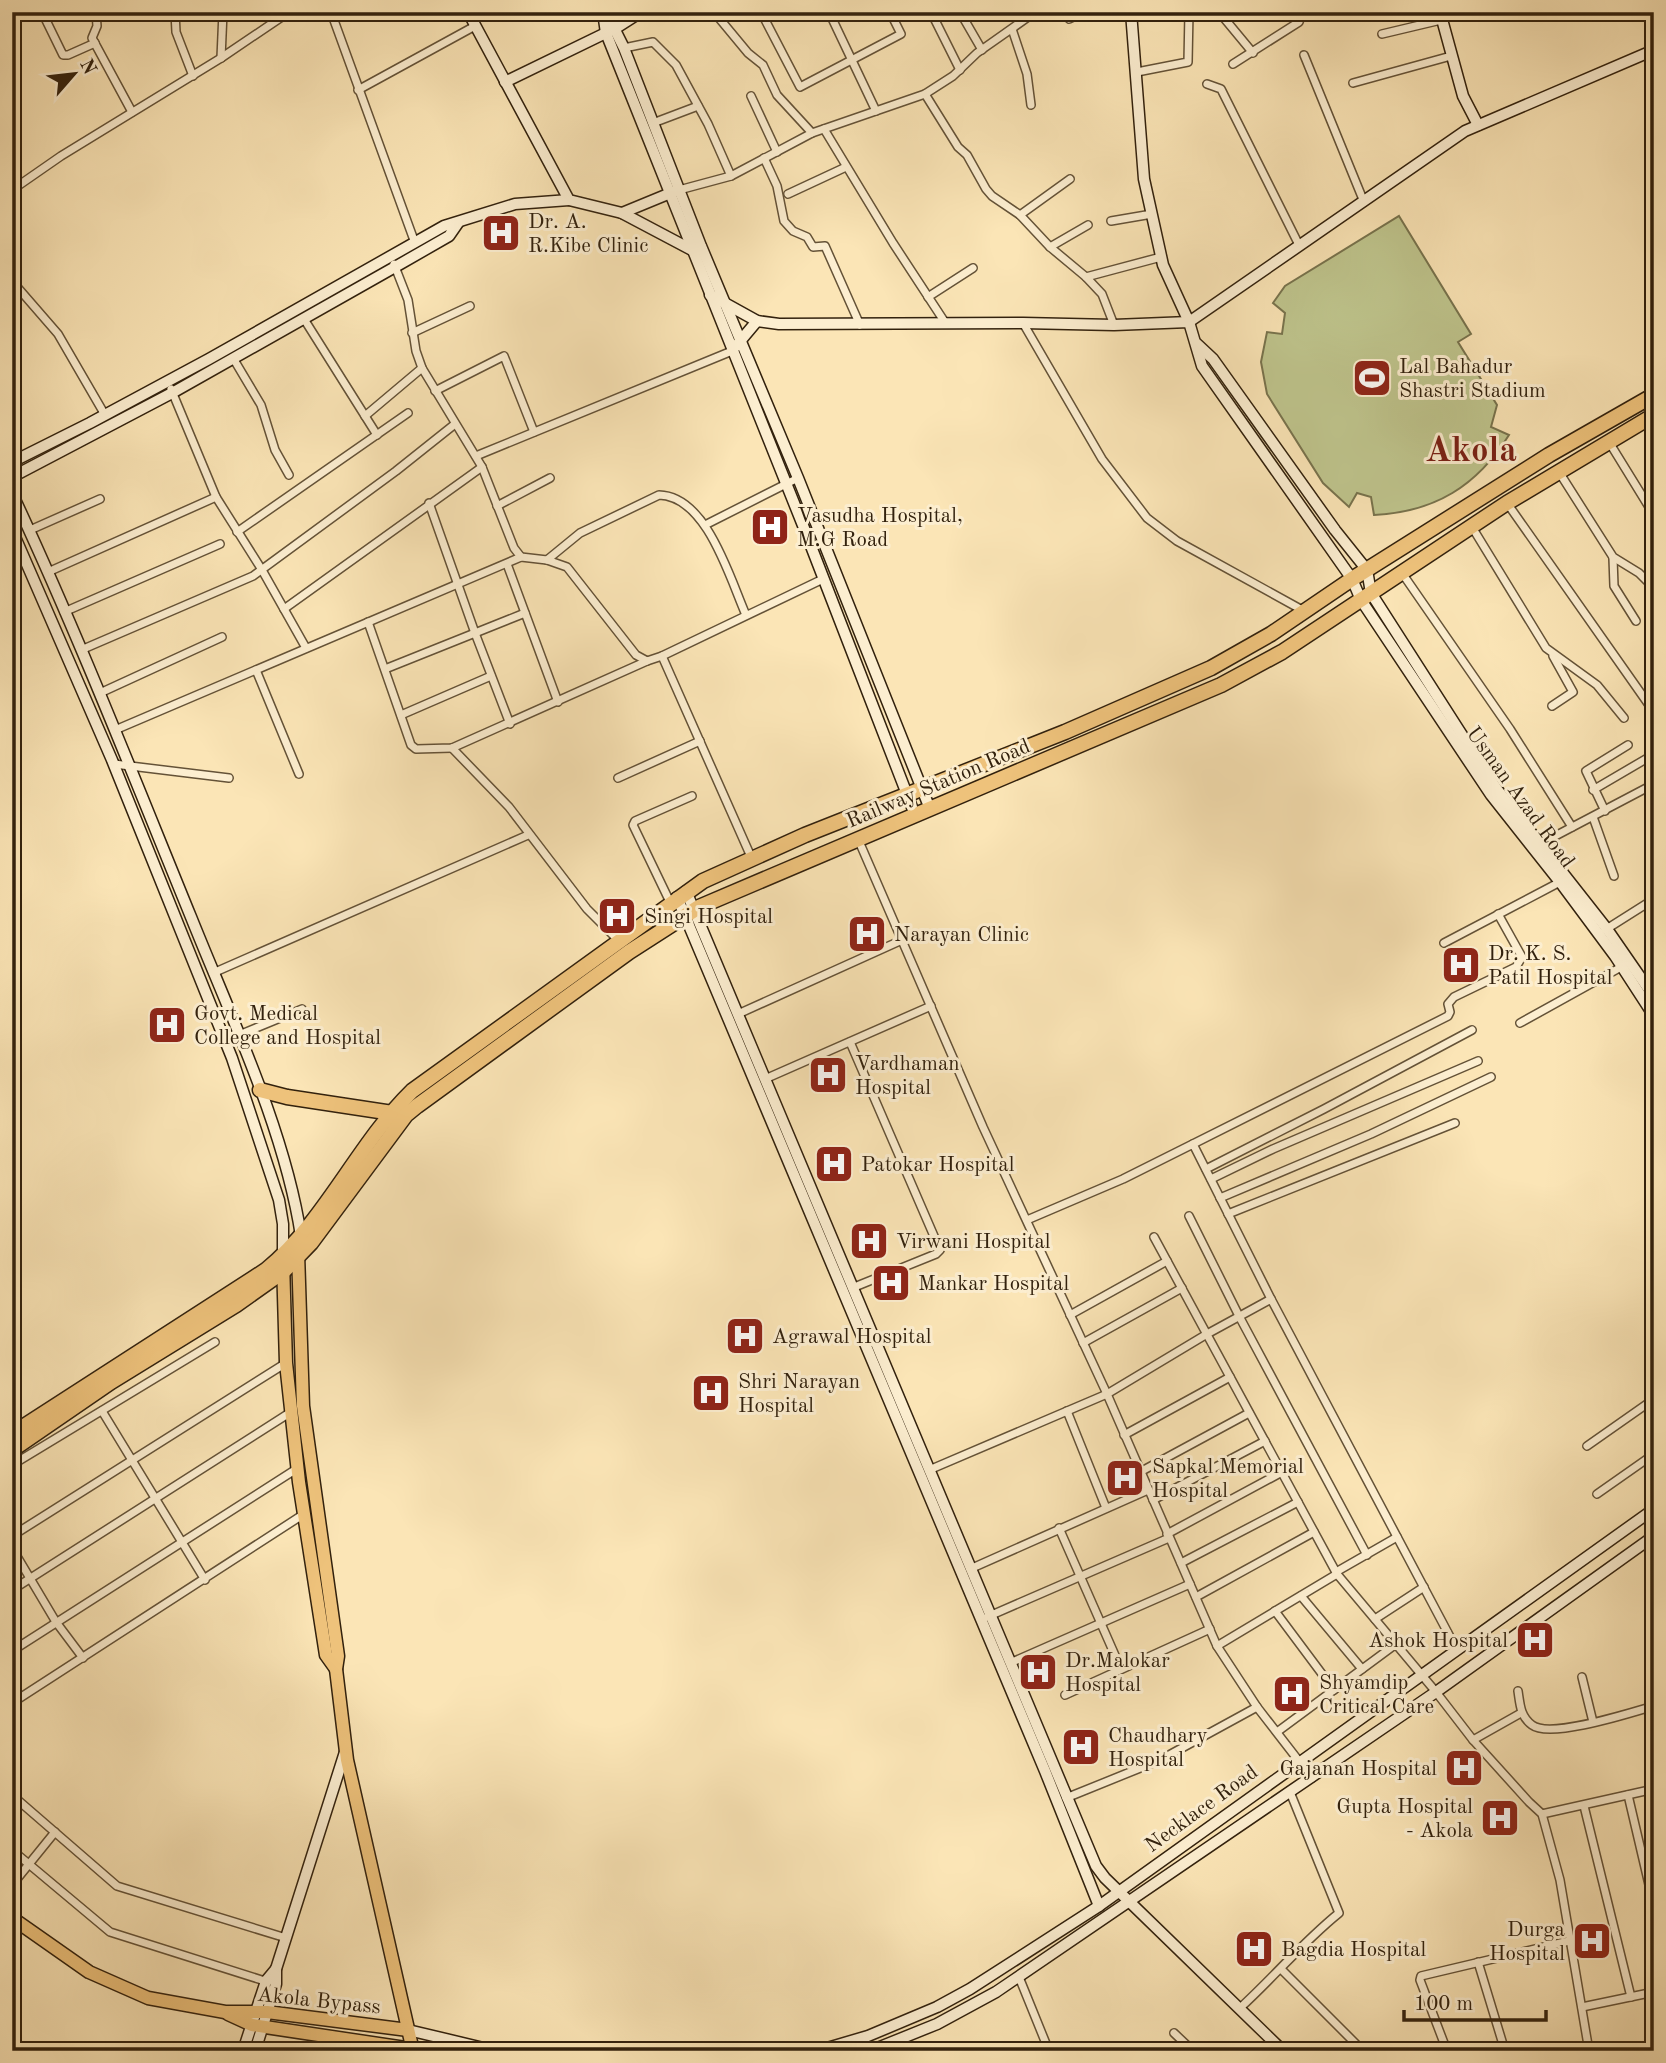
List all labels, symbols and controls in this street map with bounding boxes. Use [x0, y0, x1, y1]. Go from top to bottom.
north arrow [38, 38, 108, 108]
text: N [75, 56, 99, 78]
hospital icon: Dr. A. R.Kibe Clinic [480, 212, 522, 254]
place label: Dr. A. R.Kibe Clinic [528, 212, 648, 257]
sports icon: Lal Bahadur Shastri Stadium [1351, 357, 1393, 399]
place label: Lal Bahadur Shastri Stadium [1399, 357, 1546, 402]
district label: Akola [1425, 434, 1517, 469]
hospital icon: Vasudha Hospital, M.G Road [749, 506, 791, 548]
place label: Vasudha Hospital, M.G Road [797, 506, 963, 551]
street label: Usman Azad Road [1462, 723, 1578, 872]
street label: Railway Station Road [844, 736, 1034, 833]
hospital icon: Singi Hospital [596, 895, 638, 937]
place label: Singi Hospital [644, 907, 773, 928]
hospital icon: Narayan Clinic [846, 913, 888, 955]
place label: Narayan Clinic [894, 925, 1029, 946]
hospital icon: Dr. K. S. Patil Hospital [1440, 944, 1482, 986]
place label: Dr. K. S. Patil Hospital [1488, 944, 1613, 989]
hospital icon: Govt. Medical College and Hospital [146, 1004, 188, 1046]
place label: Govt. Medical College and Hospital [194, 1004, 381, 1049]
hospital icon: Vardhaman Hospital [807, 1054, 849, 1096]
place label: Vardhaman Hospital [855, 1054, 960, 1099]
hospital icon: Patokar Hospital [813, 1143, 855, 1185]
place label: Patokar Hospital [861, 1155, 1015, 1176]
hospital icon: Virwani Hospital [848, 1220, 890, 1262]
place label: Virwani Hospital [896, 1232, 1051, 1253]
hospital icon: Mankar Hospital [870, 1262, 912, 1304]
place label: Mankar Hospital [918, 1274, 1069, 1295]
hospital icon: Agrawal Hospital [724, 1315, 766, 1357]
place label: Agrawal Hospital [772, 1327, 932, 1348]
hospital icon: Shri Narayan Hospital [690, 1372, 732, 1414]
place label: Shri Narayan Hospital [738, 1372, 860, 1417]
hospital icon: Sapkal Memorial Hospital [1104, 1457, 1146, 1499]
place label: Sapkal Memorial Hospital [1152, 1457, 1304, 1502]
hospital icon: Ashok Hospital [1514, 1619, 1556, 1661]
place label: Ashok Hospital [1368, 1631, 1508, 1652]
hospital icon: Dr.Malokar Hospital [1017, 1651, 1059, 1693]
place label: Dr.Malokar Hospital [1065, 1651, 1170, 1696]
hospital icon: Shyamdip Critical Care [1271, 1673, 1313, 1715]
place label: Shyamdip Critical Care [1319, 1673, 1434, 1718]
hospital icon: Chaudhary Hospital [1060, 1726, 1102, 1768]
place label: Chaudhary Hospital [1108, 1726, 1208, 1771]
hospital icon: Gajanan Hospital [1443, 1747, 1485, 1789]
place label: Gajanan Hospital [1279, 1759, 1437, 1780]
street label: Necklace Road [1142, 1761, 1262, 1857]
place label: Gupta Hospital - Akola [1336, 1797, 1473, 1842]
hospital icon: Gupta Hospital - Akola [1479, 1797, 1521, 1839]
place label: Durga Hospital [1489, 1920, 1565, 1965]
hospital icon: Durga Hospital [1571, 1920, 1613, 1962]
hospital icon: Bagdia Hospital [1233, 1928, 1275, 1970]
place label: Bagdia Hospital [1281, 1940, 1426, 1961]
scale bar [1404, 1979, 1545, 2023]
street label: Akola Bypass [256, 1985, 382, 2018]
text: 100 m [1414, 1994, 1473, 2015]

